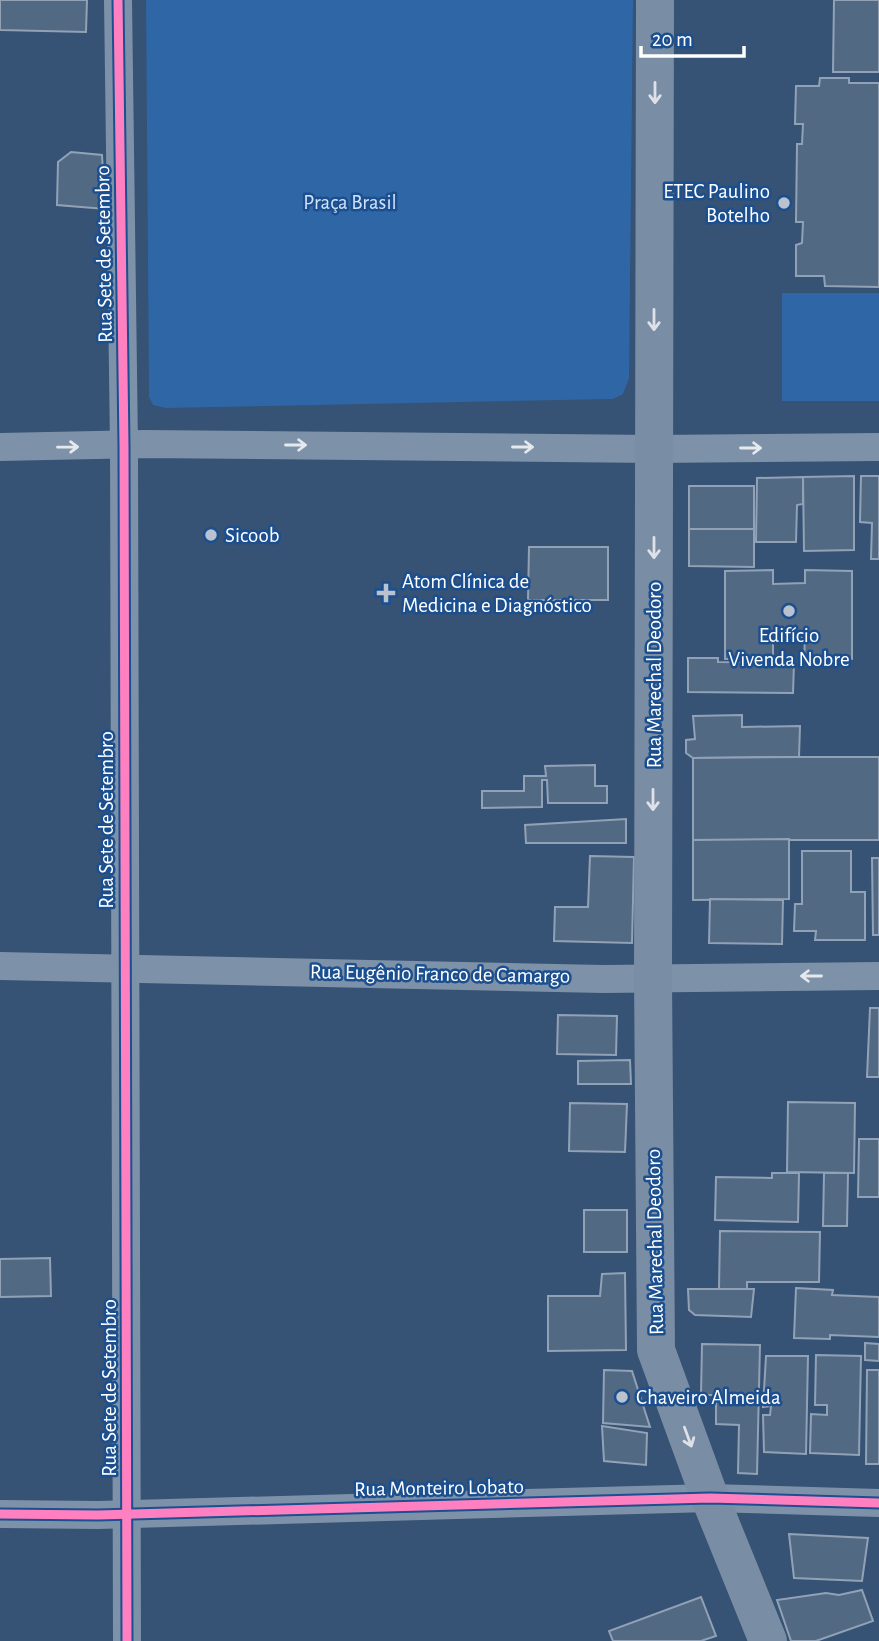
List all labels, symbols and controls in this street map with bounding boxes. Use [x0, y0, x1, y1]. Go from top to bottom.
scale bar [641, 14, 744, 58]
text: 20 m [652, 29, 693, 50]
one-way arrow [648, 81, 662, 104]
street label: Rua Sete de Setembro [92, 165, 116, 343]
place label: ETEC Paulino Botelho [663, 181, 770, 226]
park label: Praça Brasil [303, 192, 397, 213]
marker: ETEC Paulino Botelho [776, 195, 792, 211]
one-way arrow [647, 308, 661, 331]
one-way arrow [284, 438, 307, 452]
one-way arrow [56, 440, 79, 454]
one-way arrow [511, 440, 534, 454]
one-way arrow [739, 441, 762, 455]
place label: Sicoob [225, 525, 280, 546]
marker: Sicoob [203, 527, 219, 543]
one-way arrow [647, 536, 661, 559]
place label: Atom Clínica de Medicina e Diagnóstico [402, 571, 592, 616]
street label: Rua Marechal Deodoro [644, 582, 665, 768]
marker: Atom Clínica de Medicina e Diagnóstico [376, 583, 396, 603]
marker: Edifício Vivenda Nobre [781, 603, 797, 619]
place label: Edifício Vivenda Nobre [728, 625, 850, 670]
street label: Rua Sete de Setembro [96, 731, 117, 909]
one-way arrow [646, 788, 660, 811]
street label: Rua Eugênio Franco de Camargo [310, 961, 570, 987]
one-way arrow [800, 969, 823, 983]
street label: Rua Marechal Deodoro [643, 1149, 667, 1335]
street label: Rua Sete de Setembro [99, 1299, 120, 1477]
place label: Chaveiro Almeida [636, 1387, 781, 1408]
marker: Chaveiro Almeida [614, 1389, 630, 1405]
one-way arrow [683, 1426, 695, 1448]
street label: Rua Monteiro Lobato [354, 1476, 524, 1500]

